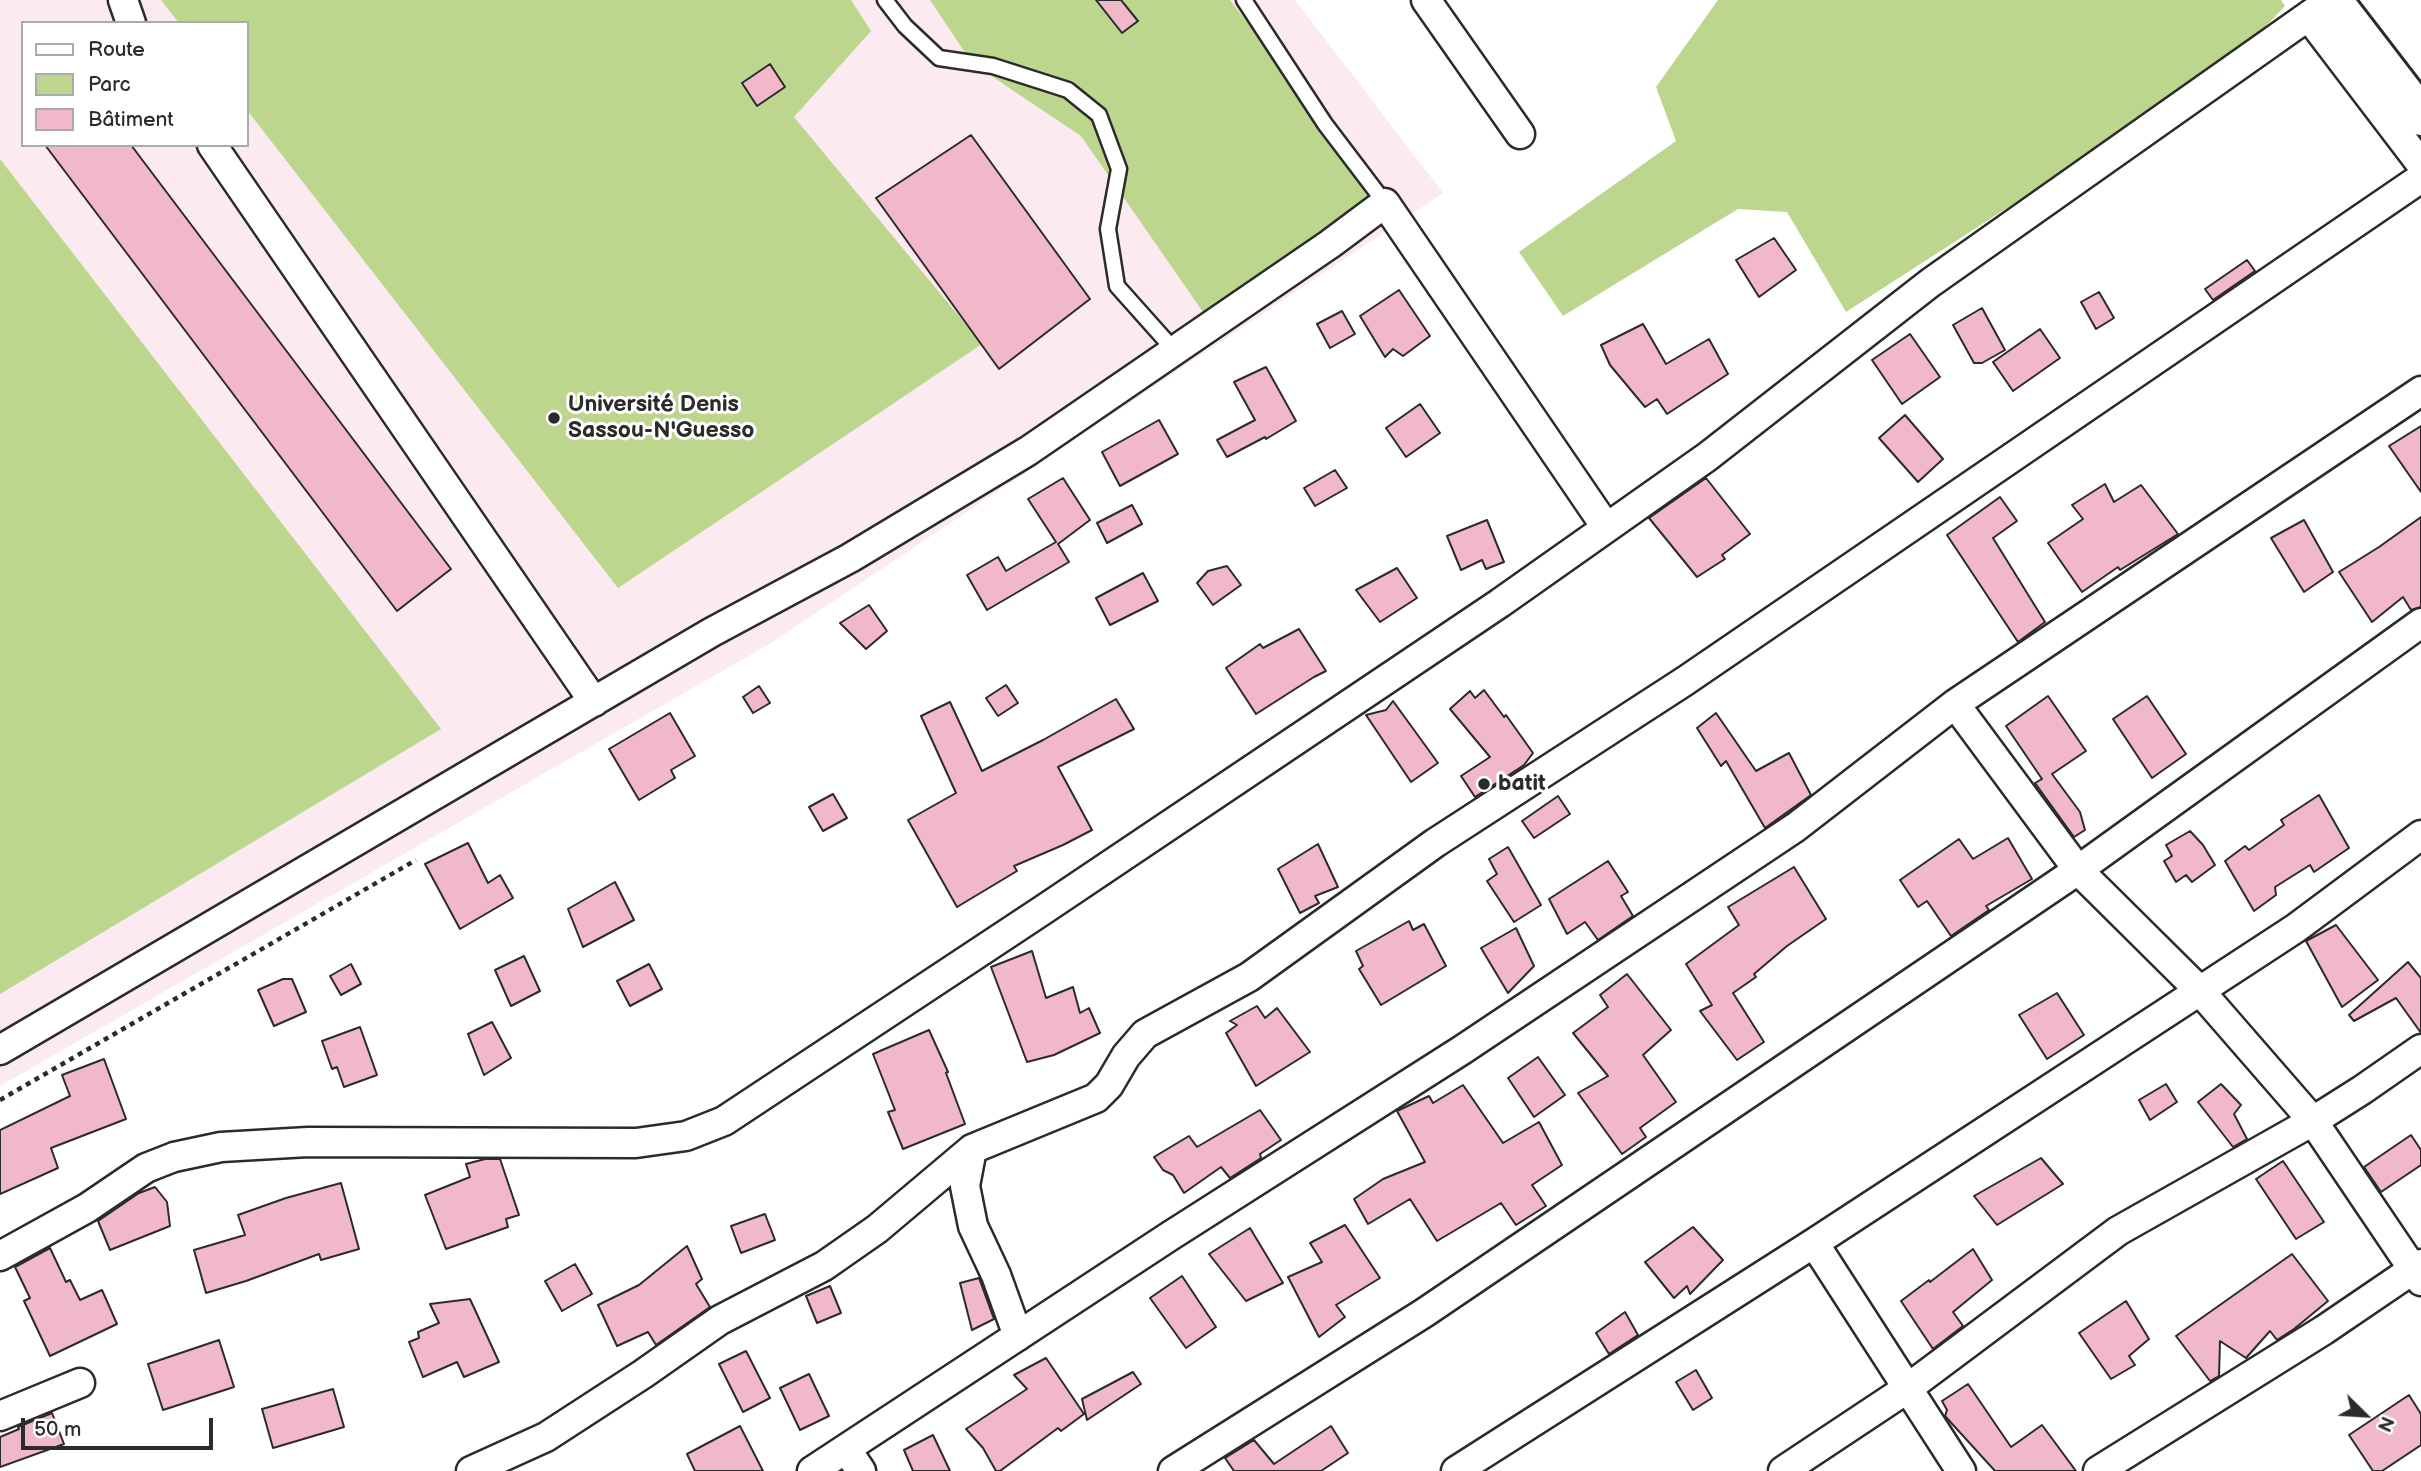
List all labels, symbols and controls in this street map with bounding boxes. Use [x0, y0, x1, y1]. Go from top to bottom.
legend [21, 21, 248, 147]
text: Route [88, 37, 145, 62]
text: Parc [88, 72, 131, 97]
text: Bâtiment [88, 107, 174, 132]
place label: Université Denis Sassou-N'Guesso [568, 391, 754, 445]
marker: Université Denis Sassou-N'Guesso [546, 410, 562, 426]
place label: batit [1498, 770, 1546, 798]
marker: batit [1476, 776, 1492, 792]
north arrow [2330, 1380, 2400, 1450]
scale bar [24, 1404, 217, 1448]
text: N [2371, 1413, 2398, 1435]
text: 50 m [34, 1417, 81, 1442]

